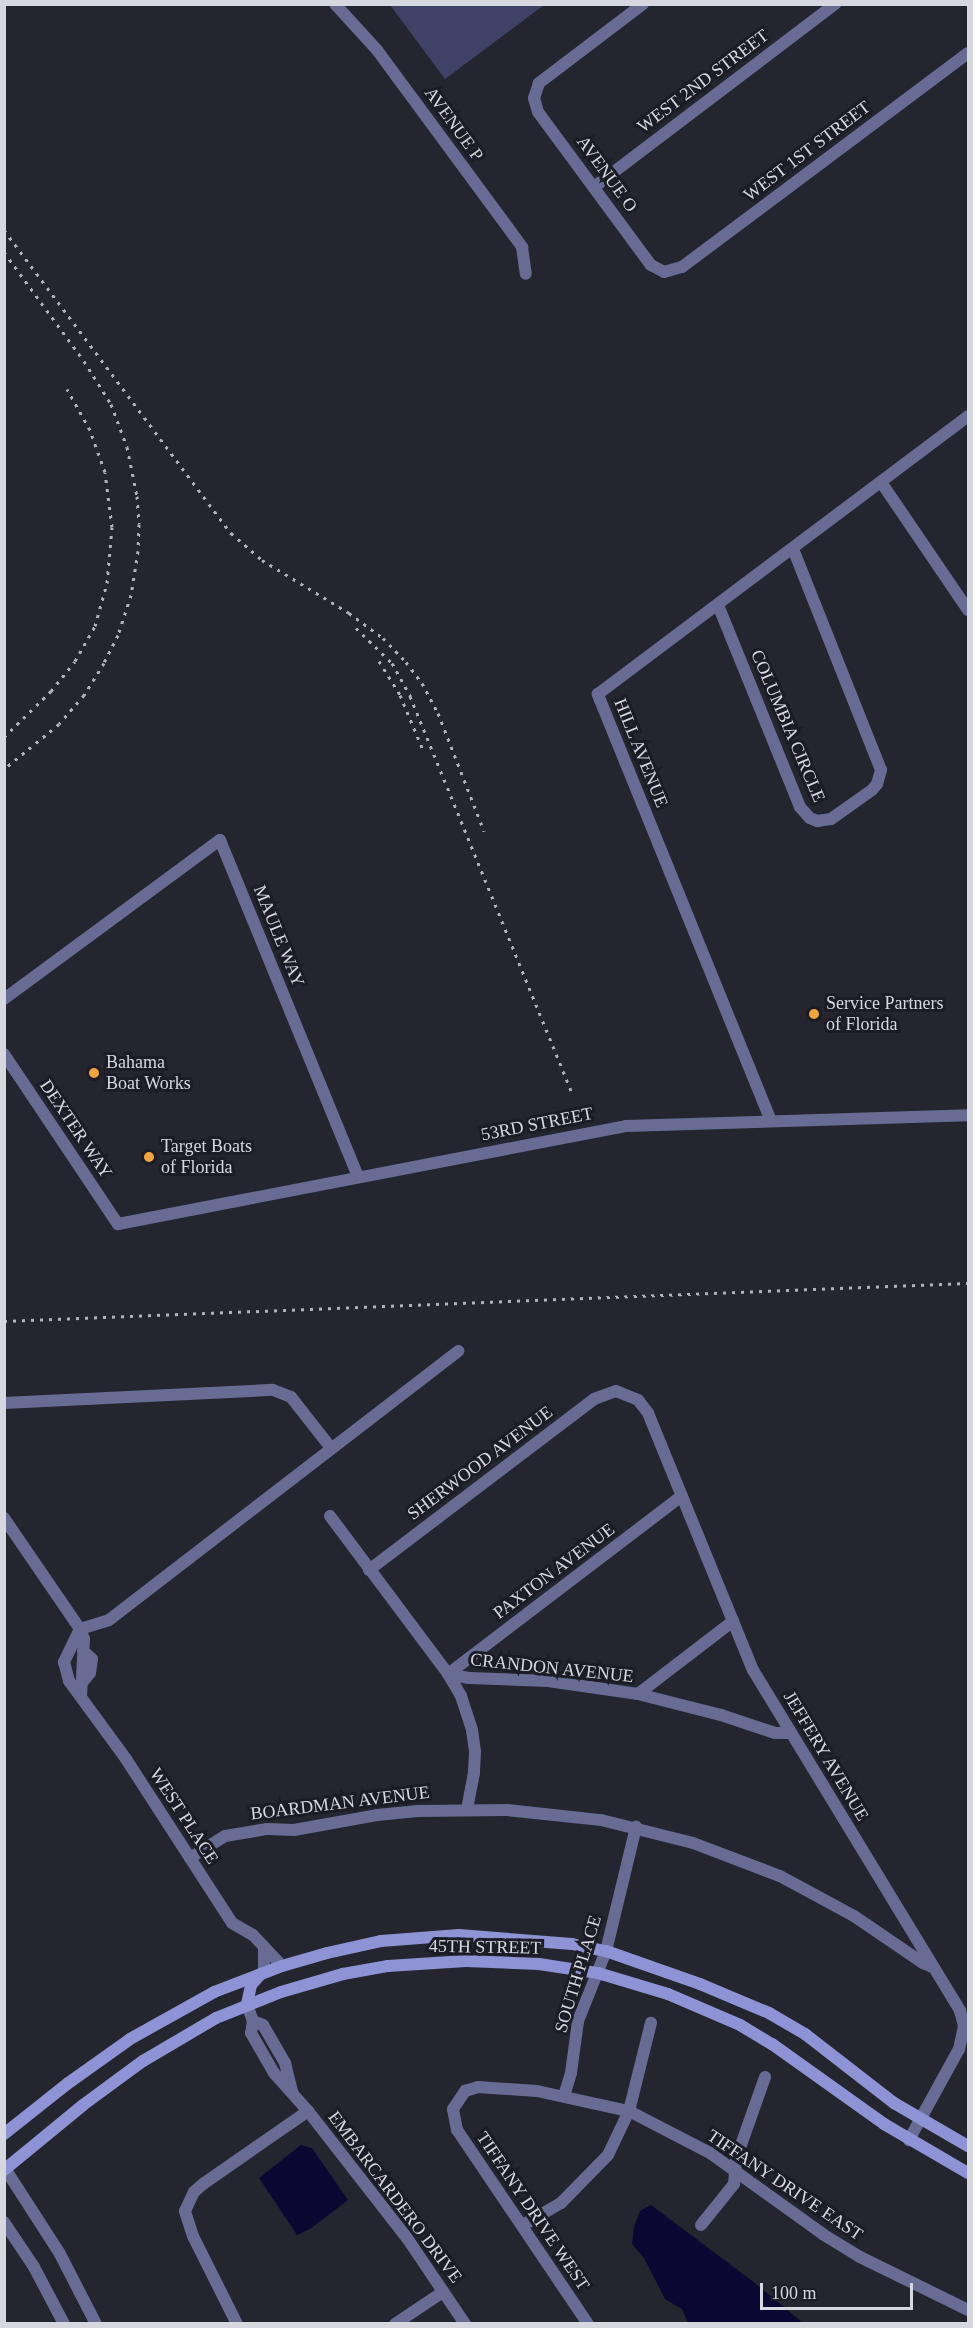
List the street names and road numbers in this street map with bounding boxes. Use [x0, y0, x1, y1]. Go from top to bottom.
street label: WEST 2ND STREET [633, 25, 773, 137]
street label: AVENUE P [420, 83, 488, 165]
street label: WEST 1ST STREET [739, 96, 875, 206]
street label: AVENUE O [572, 132, 642, 216]
street label: COLUMBIA CIRCLE [746, 646, 830, 806]
street label: HILL AVENUE [609, 695, 673, 811]
street label: MAULE WAY [249, 882, 309, 990]
street label: DEXTER WAY [35, 1075, 117, 1183]
street label: 53RD STREET [479, 1103, 595, 1145]
street label: SHERWOOD AVENUE [403, 1401, 557, 1525]
street label: PAXTON AVENUE [489, 1518, 619, 1624]
street label: CRANDON AVENUE [469, 1649, 635, 1687]
street label: JEFFERY AVENUE [778, 1686, 874, 1826]
street label: WEST PLACE [145, 1764, 223, 1868]
street label: BOARDMAN AVENUE [249, 1781, 431, 1825]
street label: SOUTH PLACE [550, 1913, 606, 2035]
street label: 45TH STREET [429, 1935, 541, 1959]
street label: EMBARCARDERO DRIVE [323, 2107, 467, 2287]
street label: TIFFANY DRIVE EAST [703, 2125, 867, 2245]
street label: TIFFANY DRIVE WEST [472, 2127, 594, 2295]

